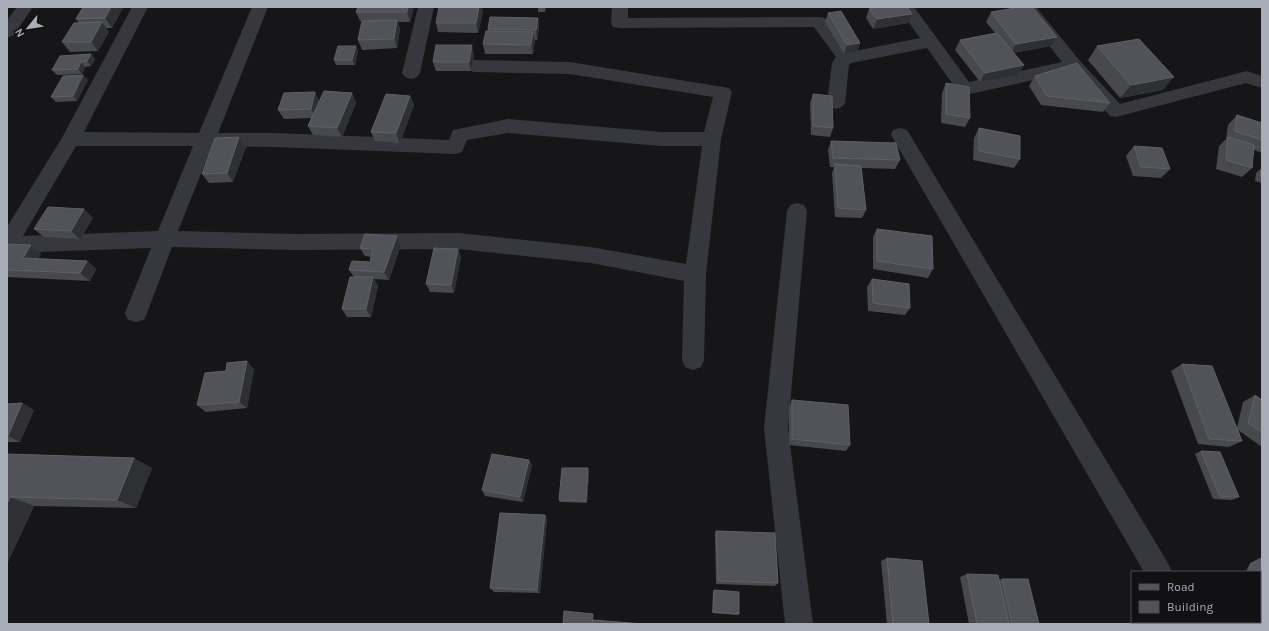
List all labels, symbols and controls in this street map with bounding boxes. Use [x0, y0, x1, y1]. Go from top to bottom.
north arrow [8, 8, 48, 48]
text: N [12, 26, 27, 39]
legend [1131, 571, 1261, 623]
text: Road [1167, 580, 1195, 594]
text: Building [1167, 600, 1214, 614]

